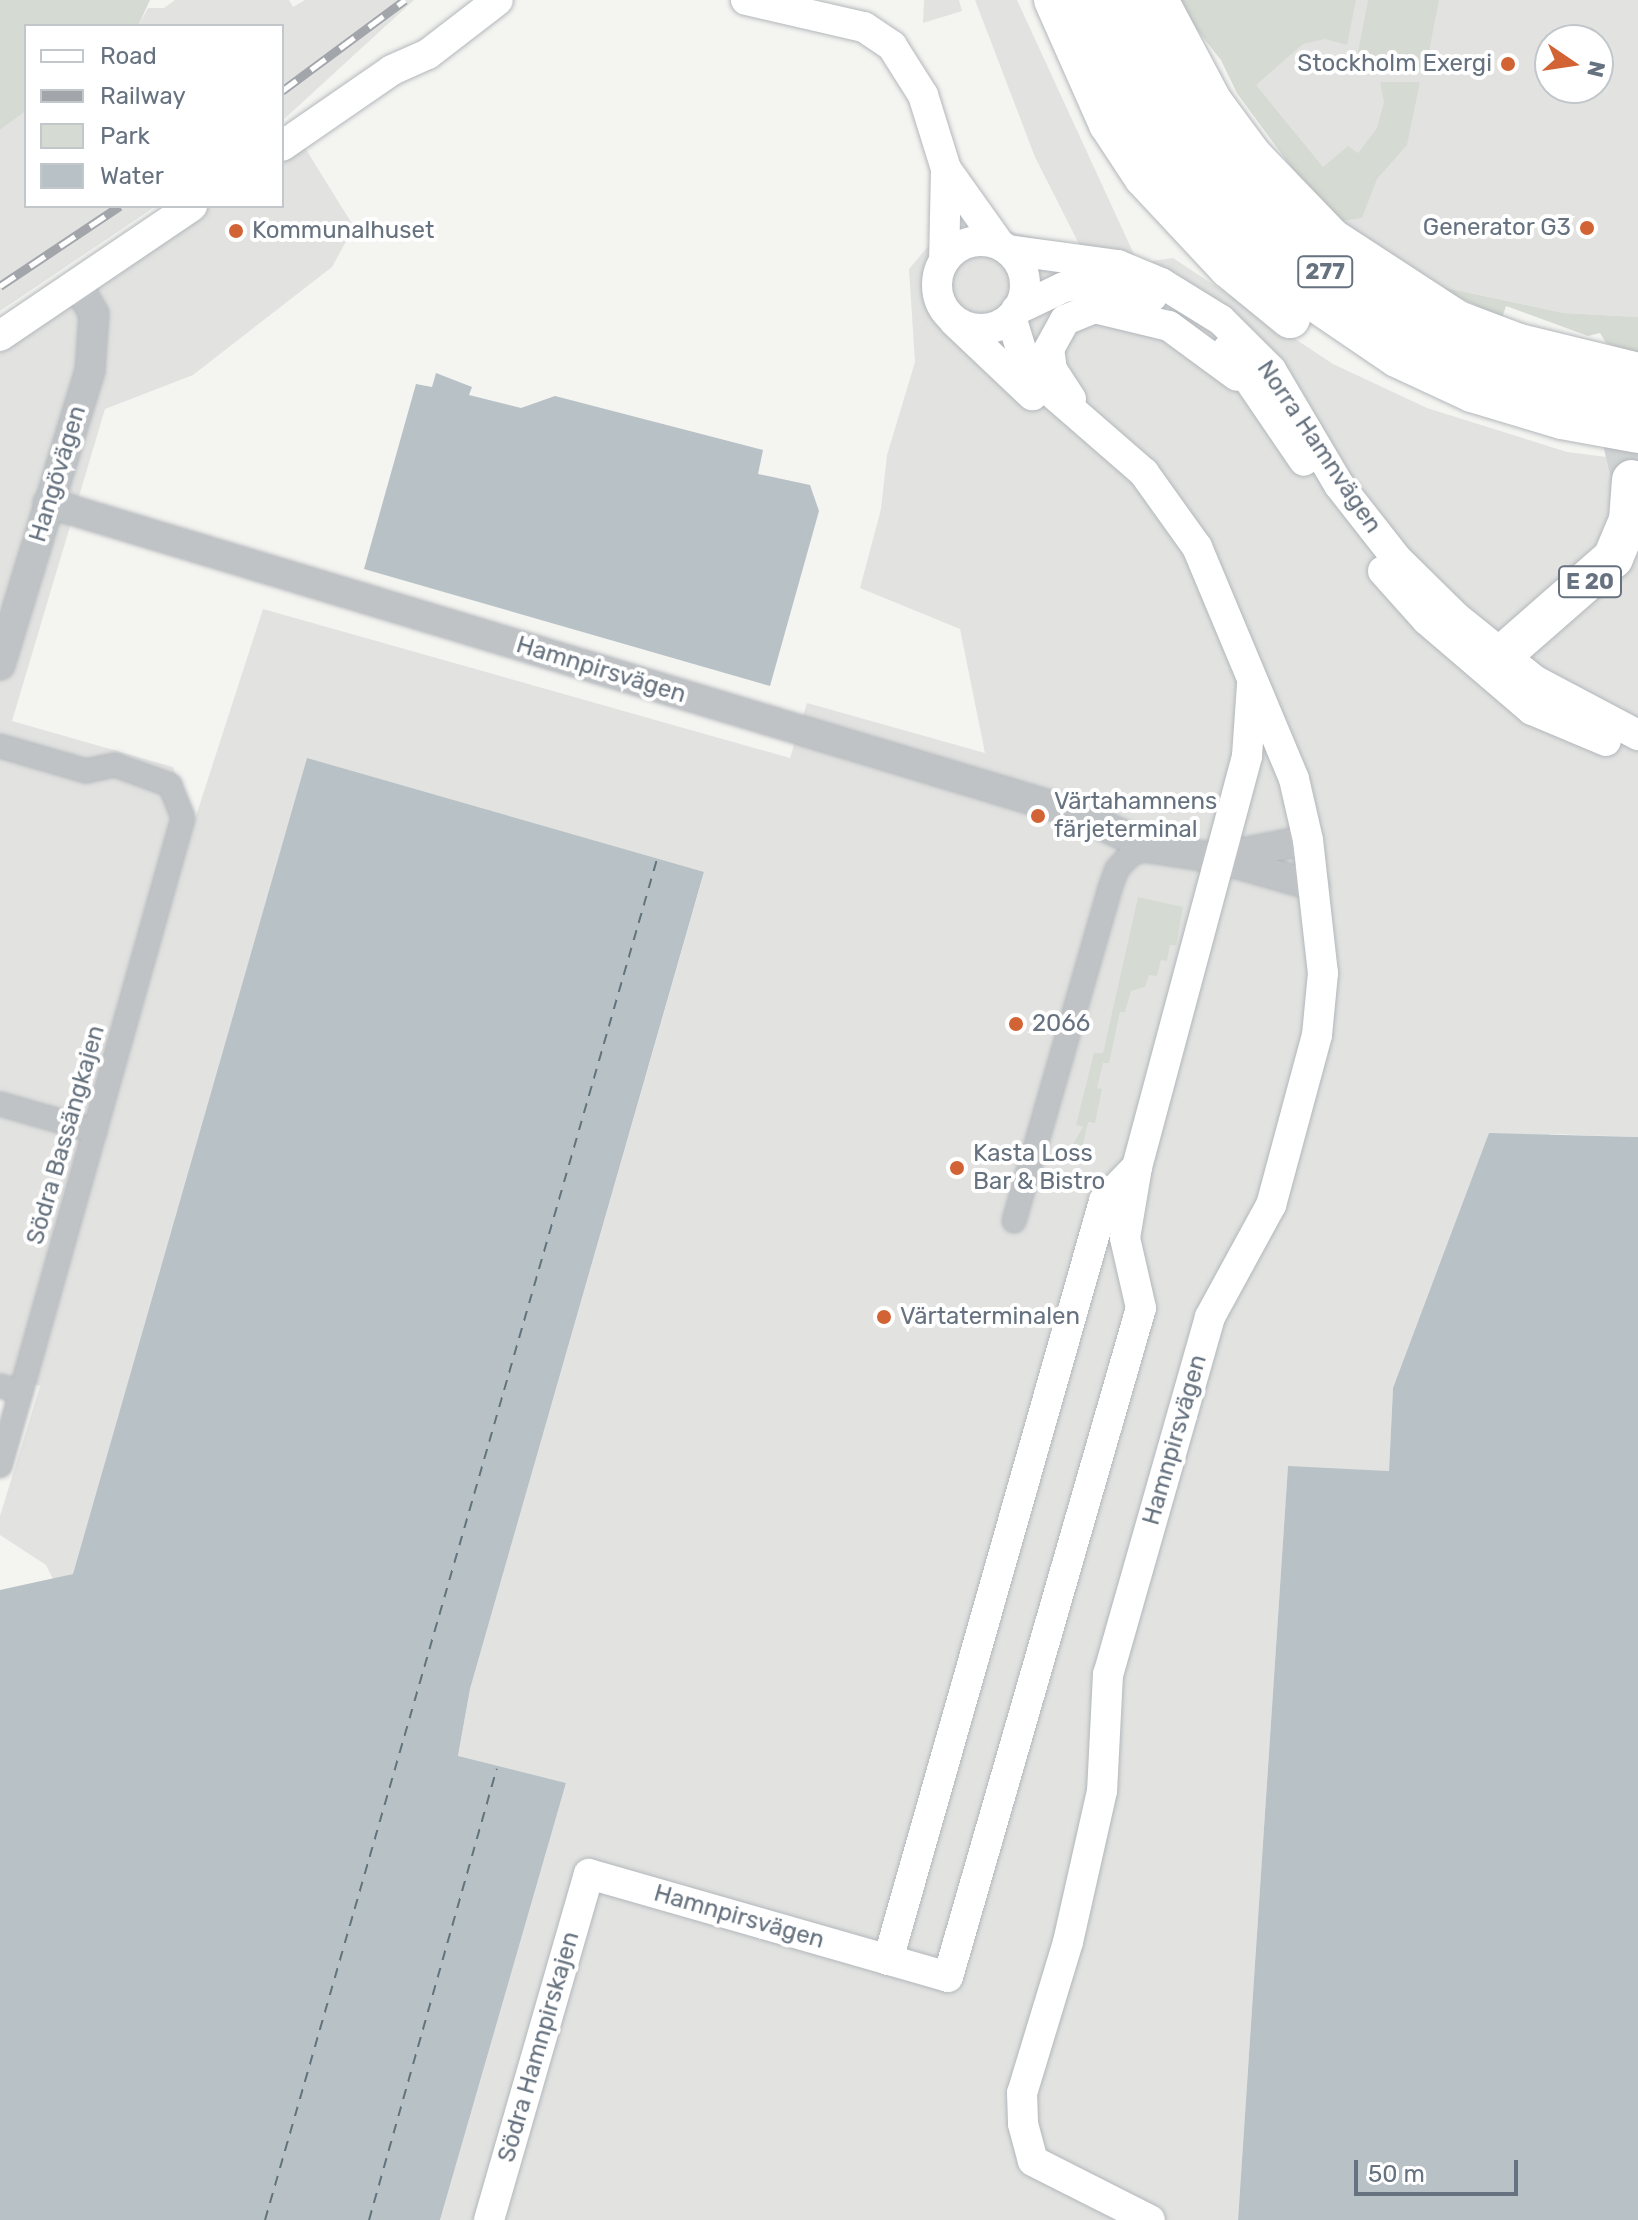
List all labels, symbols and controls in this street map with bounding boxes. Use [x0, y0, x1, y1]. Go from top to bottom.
legend [24, 24, 284, 208]
north arrow [1534, 24, 1614, 104]
text: Road [100, 42, 157, 70]
place label: Stockholm Exergi [1297, 50, 1492, 78]
marker: Stockholm Exergi [1499, 55, 1517, 73]
text: N [1581, 58, 1611, 80]
text: Railway [100, 82, 186, 110]
text: Park [100, 122, 150, 150]
text: Water [100, 162, 164, 190]
place label: Generator G3 [1422, 214, 1571, 242]
place label: Kommunalhuset [252, 217, 434, 245]
marker: Generator G3 [1578, 219, 1596, 237]
marker: Kommunalhuset [227, 222, 245, 240]
road number: 277 [1297, 254, 1353, 290]
street label: Norra Hamnvägen [1251, 355, 1387, 539]
street label: Hangövägen [24, 402, 92, 546]
road number: E 20 [1556, 564, 1624, 600]
street label: Hamnpirsvägen [513, 631, 689, 709]
place label: Värtahamnens färjeterminal [1054, 788, 1217, 844]
marker: Värtahamnens färjeterminal [1029, 807, 1047, 825]
place label: 2066 [1032, 1010, 1090, 1038]
marker: 2066 [1007, 1015, 1025, 1033]
street label: Södra Bassängkajen [21, 1022, 111, 1248]
place label: Kasta Loss Bar & Bistro [973, 1140, 1106, 1196]
marker: Kasta Loss Bar & Bistro [948, 1159, 966, 1177]
place label: Värtaterminalen [900, 1303, 1080, 1331]
marker: Värtaterminalen [875, 1308, 893, 1326]
street label: Hamnpirsvägen [1137, 1352, 1213, 1528]
street label: Hamnpirsvägen [651, 1879, 827, 1955]
street label: Södra Hamnpirskajen [492, 1928, 586, 2166]
scale bar [1358, 2144, 1522, 2194]
text: 50 m [1368, 2160, 1425, 2188]

